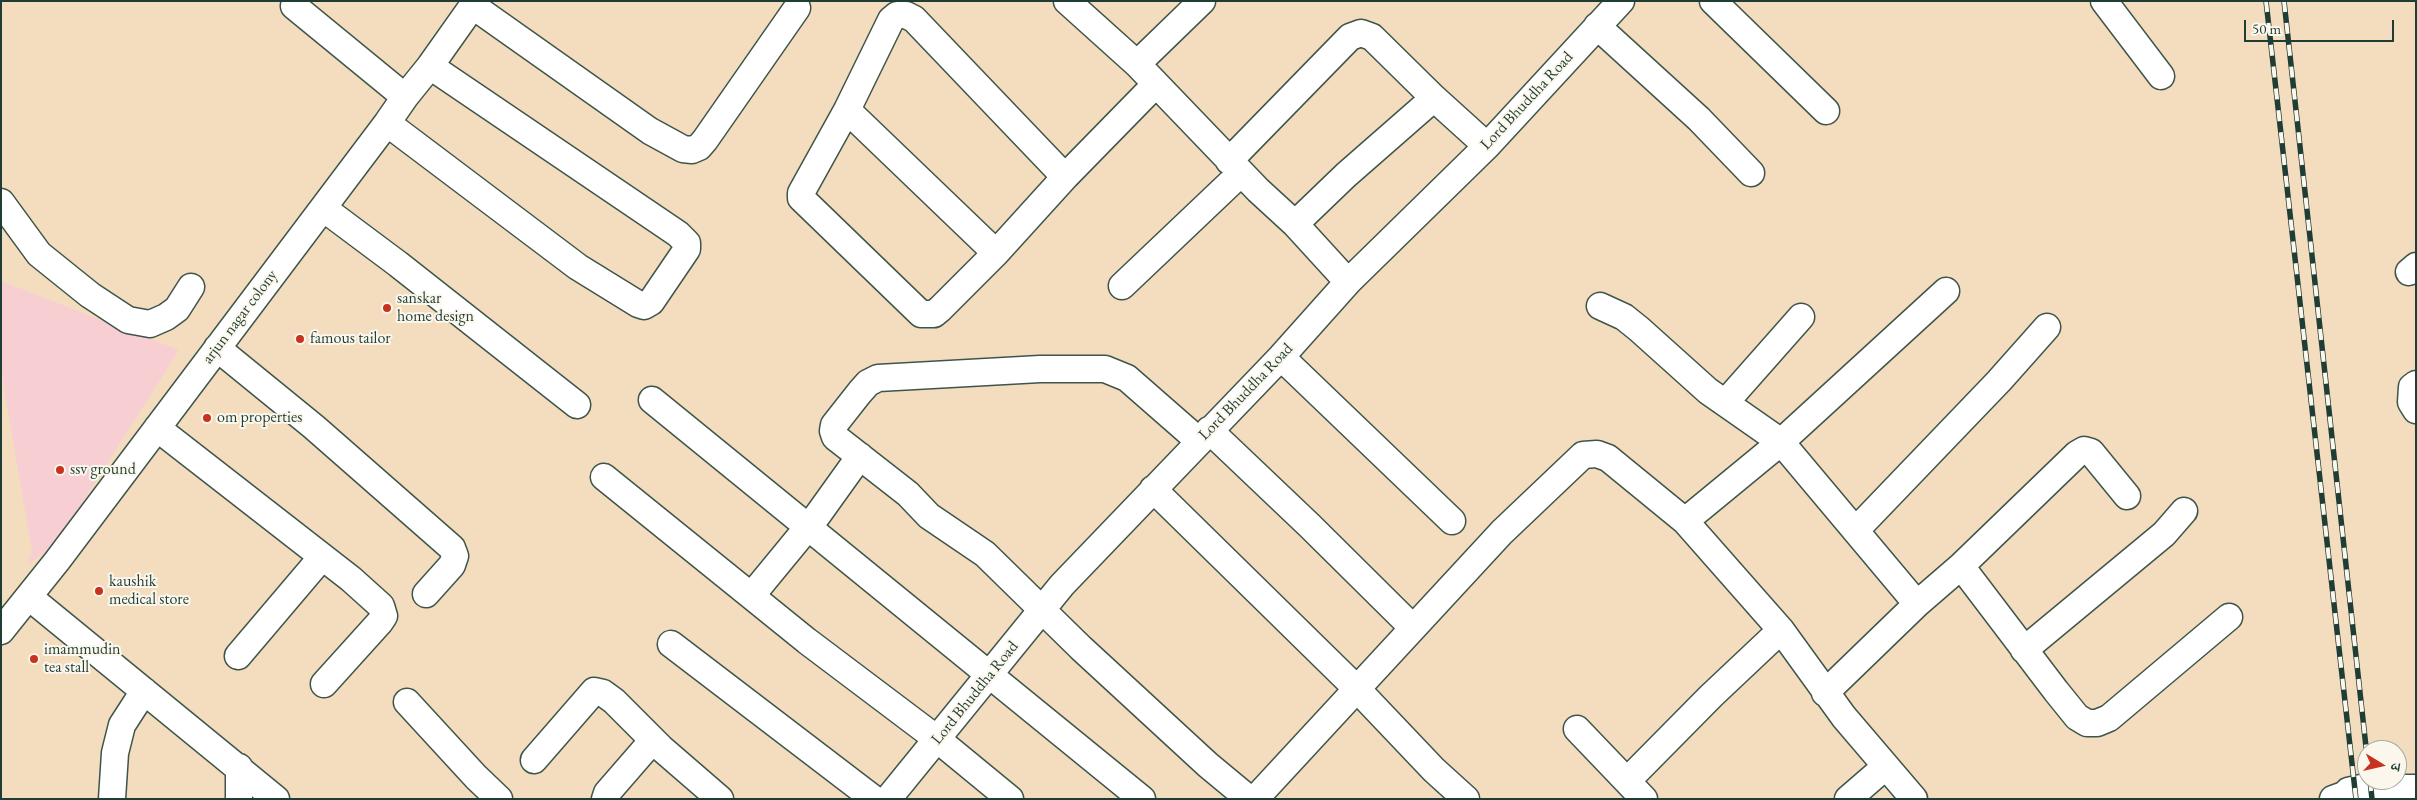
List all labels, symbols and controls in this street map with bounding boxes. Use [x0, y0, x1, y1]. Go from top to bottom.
scale bar [2247, 10, 2397, 42]
text: 50 m [2252, 19, 2281, 38]
street label: Lord Bhuddha Road [1477, 48, 1577, 154]
street label: arjun nagar colony [198, 266, 282, 368]
place label: sanskar home design [397, 289, 474, 327]
marker: sanskar home design [381, 302, 393, 314]
place label: famous tailor [310, 329, 391, 349]
marker: famous tailor [294, 333, 306, 345]
street label: Lord Bhuddha Road [1195, 339, 1297, 445]
place label: om properties [217, 408, 302, 428]
marker: om properties [201, 412, 213, 424]
place label: ssv ground [70, 460, 136, 480]
marker: ssv ground [54, 464, 66, 476]
place label: kaushik medical store [109, 572, 189, 610]
marker: kaushik medical store [93, 585, 105, 597]
street label: Lord Bhuddha Road [927, 637, 1023, 749]
place label: imammudin tea stall [44, 640, 121, 678]
marker: imammudin tea stall [28, 653, 40, 665]
north arrow [2357, 740, 2407, 790]
text: उ [2386, 762, 2405, 772]

